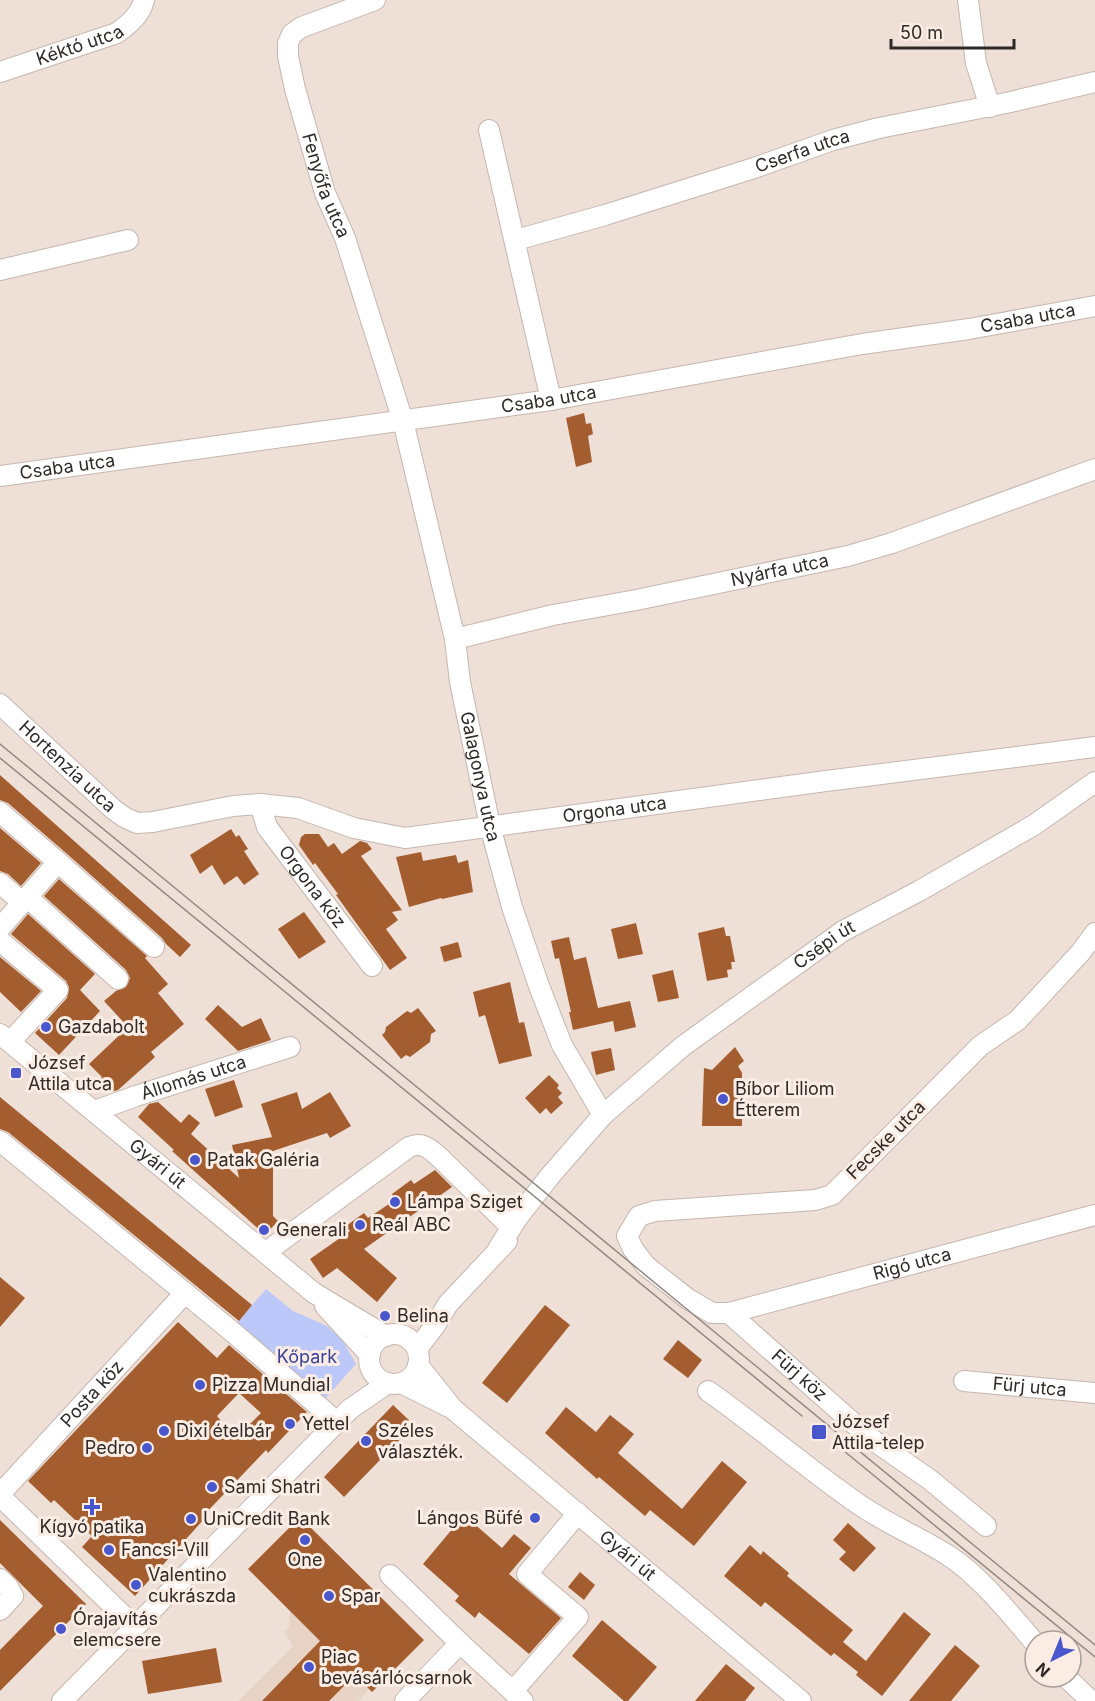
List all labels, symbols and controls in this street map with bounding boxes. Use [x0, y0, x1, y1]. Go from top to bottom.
scale bar [891, 12, 1014, 50]
street label: Kéktó utca [33, 21, 128, 69]
text: 50 m [900, 22, 943, 43]
street label: Cserfa utca [752, 125, 852, 177]
street label: Fenyőfa utca [298, 131, 355, 241]
street label: Csaba utca [979, 299, 1077, 337]
street label: Csaba utca [500, 381, 598, 417]
street label: Csaba utca [18, 449, 116, 483]
street label: Nyárfa utca [729, 549, 830, 590]
street label: Galagonya utca [456, 709, 505, 844]
street label: Hortenzia utca [15, 716, 121, 816]
street label: Orgona utca [561, 792, 668, 827]
street label: Orgona köz [275, 841, 350, 932]
street label: Csépi út [789, 916, 858, 973]
place label: Gazdabolt [58, 1016, 145, 1037]
marker: Gazdabolt [39, 1020, 53, 1034]
street label: Állomás utca [138, 1051, 249, 1104]
place label: József Attila utca [28, 1052, 112, 1094]
marker: József Attila utca [9, 1066, 23, 1080]
place label: Bíbor Liliom Étterem [735, 1078, 835, 1120]
marker: Bíbor Liliom Étterem [716, 1092, 730, 1106]
street label: Fecske utca [842, 1096, 929, 1183]
street label: Gyári út [125, 1134, 190, 1193]
place label: Patak Galéria [207, 1149, 320, 1170]
marker: Patak Galéria [188, 1153, 202, 1167]
place label: Lámpa Sziget [407, 1191, 523, 1212]
marker: Lámpa Sziget [388, 1195, 402, 1209]
place label: Reál ABC [372, 1214, 451, 1235]
marker: Reál ABC [353, 1218, 367, 1232]
place label: Generali [276, 1219, 347, 1240]
marker: Generali [257, 1223, 271, 1237]
street label: Rigó utca [871, 1243, 953, 1284]
place label: Belina [397, 1305, 449, 1326]
marker: Belina [378, 1309, 392, 1323]
street label: Fürj köz [768, 1345, 832, 1405]
park label: Kőpark [277, 1346, 337, 1367]
street label: Posta köz [56, 1356, 128, 1431]
street label: Fürj utca [992, 1373, 1068, 1400]
place label: Pizza Mundial [212, 1374, 330, 1395]
marker: Pizza Mundial [193, 1378, 207, 1392]
place label: József Attila-telep [832, 1411, 925, 1453]
place label: Yettel [302, 1413, 349, 1434]
marker: Yettel [283, 1417, 297, 1431]
place label: Dixi ételbár [176, 1420, 272, 1441]
place label: Széles választék. [378, 1420, 463, 1462]
marker: József Attila-telep [810, 1423, 828, 1441]
marker: Dixi ételbár [157, 1424, 171, 1438]
marker: Széles választék. [359, 1434, 373, 1448]
place label: Pedro [85, 1437, 135, 1458]
marker: Pedro [140, 1441, 154, 1455]
place label: Sami Shatri [224, 1476, 320, 1497]
marker: Sami Shatri [205, 1480, 219, 1494]
marker: Kígyó patika [85, 1500, 99, 1514]
place label: Lángos Büfé [417, 1507, 523, 1528]
place label: UniCredit Bank [203, 1508, 330, 1529]
marker: Lángos Büfé [528, 1511, 542, 1525]
marker: UniCredit Bank [184, 1512, 198, 1526]
place label: Kígyó patika [40, 1516, 144, 1537]
street label: Gyári út [596, 1526, 660, 1585]
marker: One [298, 1533, 312, 1547]
place label: Fancsi-Vill [121, 1539, 209, 1560]
marker: Fancsi-Vill [102, 1543, 116, 1557]
place label: One [288, 1549, 322, 1570]
place label: Valentino cukrászda [148, 1564, 236, 1606]
marker: Valentino cukrászda [129, 1578, 143, 1592]
place label: Spar [341, 1585, 381, 1606]
marker: Spar [322, 1589, 336, 1603]
place label: Órajavítás elemcsere [73, 1607, 161, 1650]
marker: Órajavítás elemcsere [54, 1622, 68, 1636]
north arrow [1023, 1629, 1083, 1689]
place label: Piac bevásárlócsarnok [321, 1646, 472, 1688]
text: N [1031, 1658, 1054, 1681]
marker: Piac bevásárlócsarnok [302, 1660, 316, 1674]

